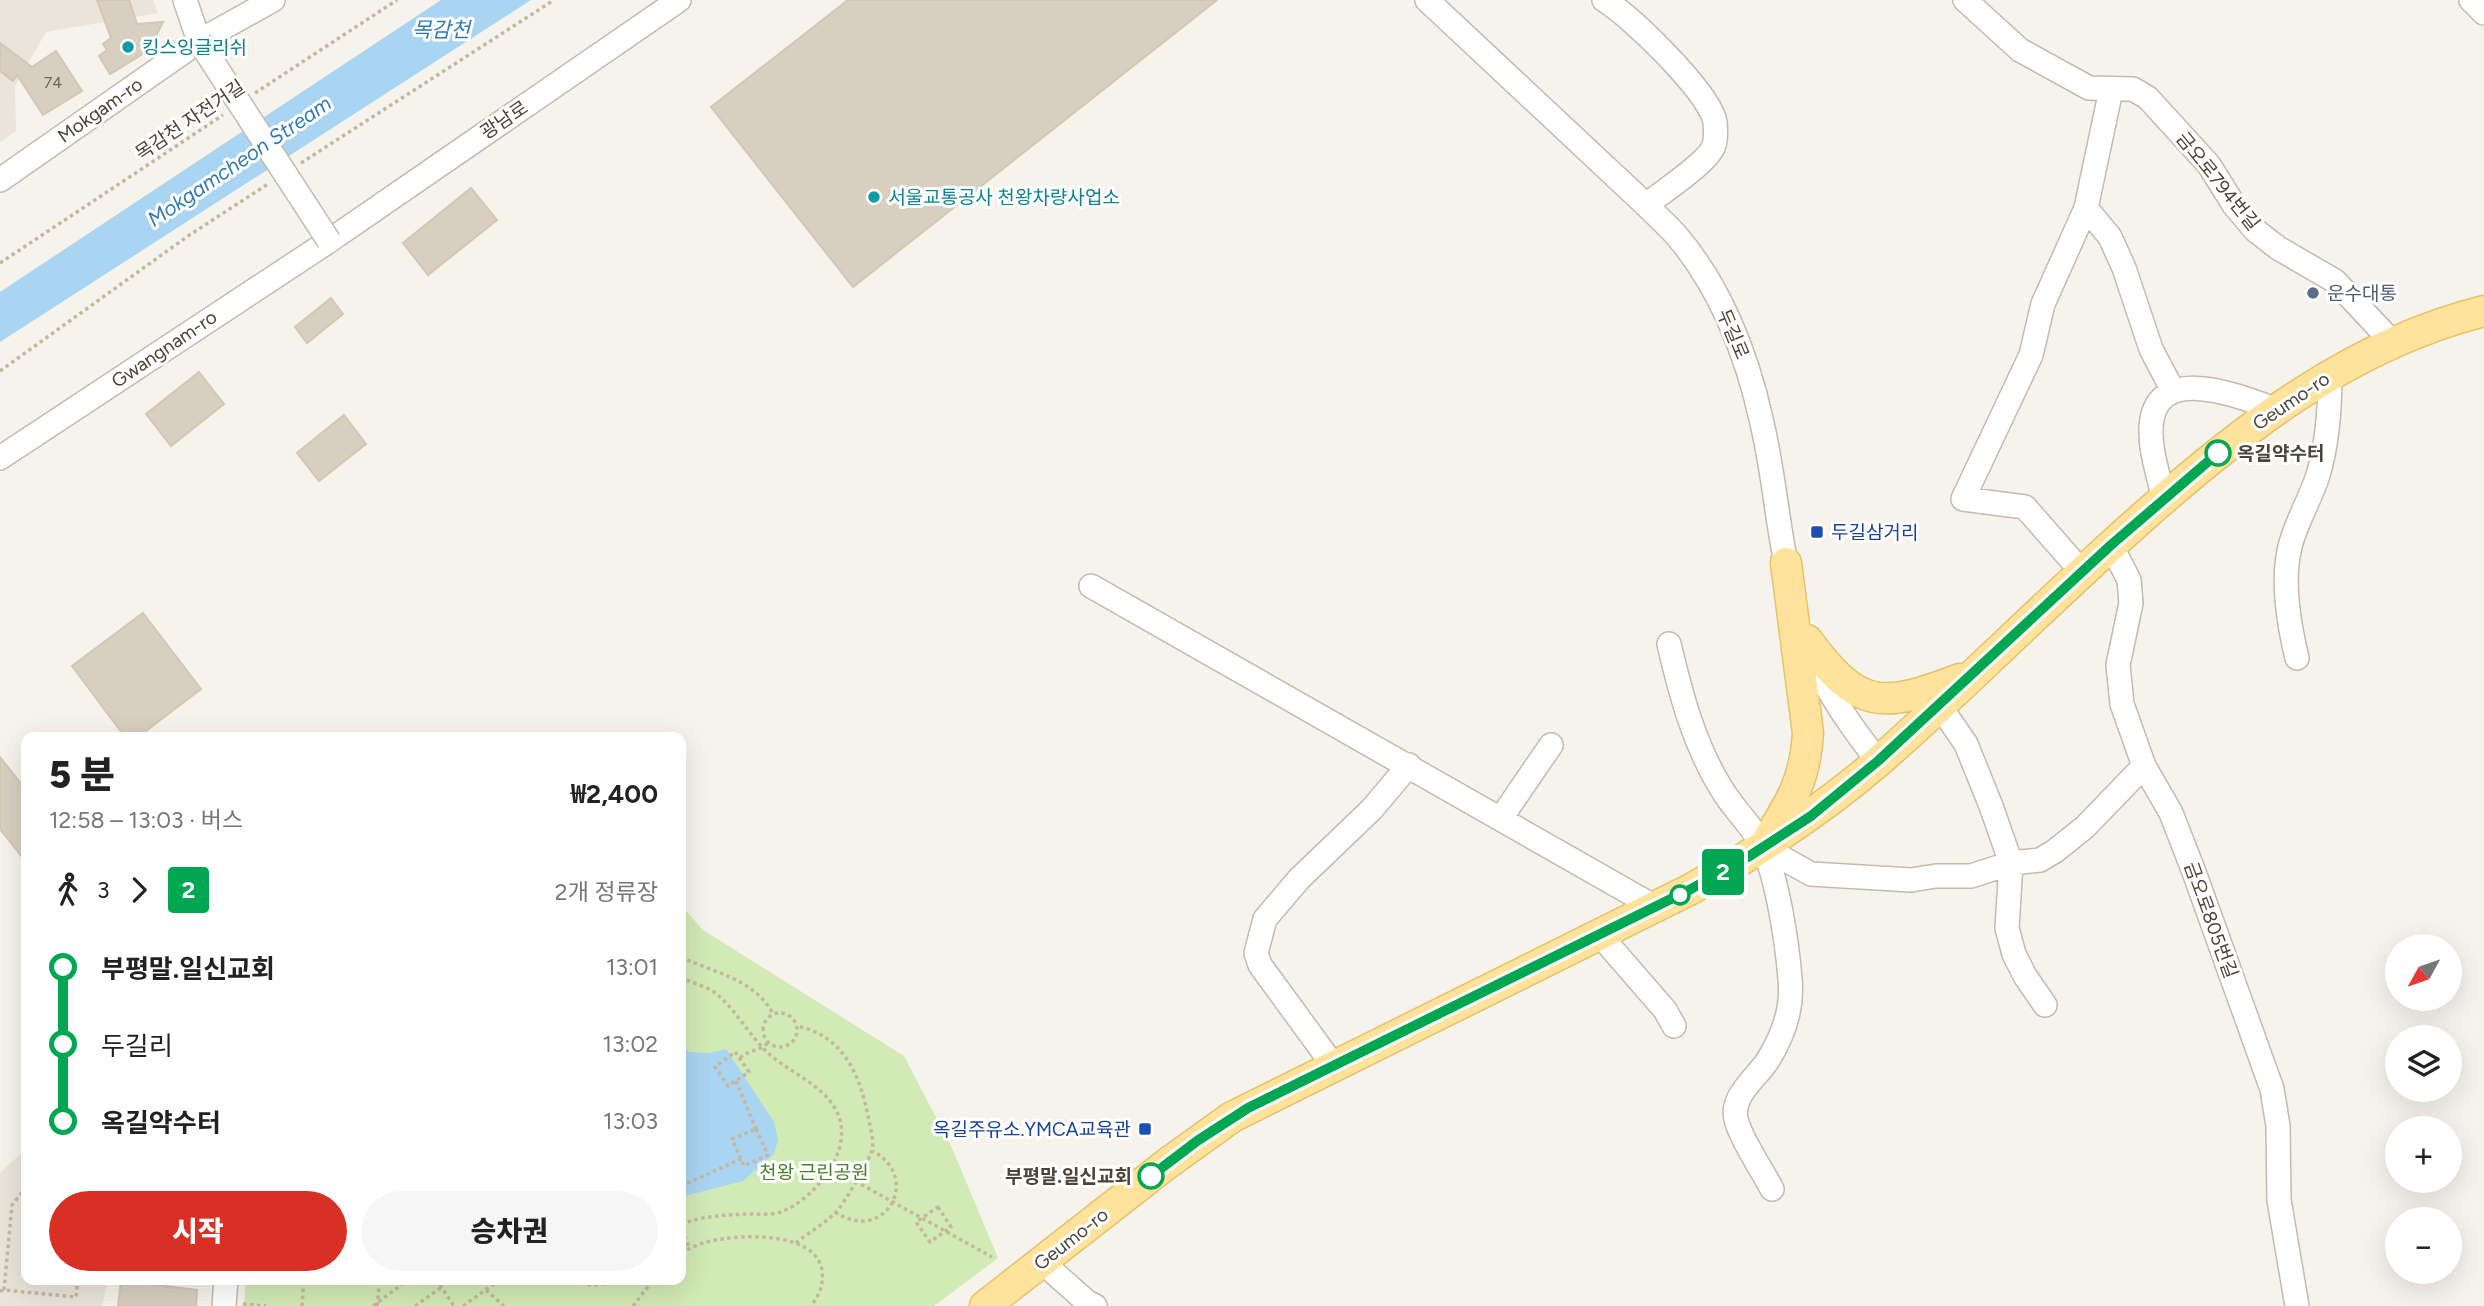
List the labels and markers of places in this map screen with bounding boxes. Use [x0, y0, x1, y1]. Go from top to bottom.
place label: 킹스잉글리쉬 [142, 36, 247, 59]
marker: 킹스잉글리쉬 [120, 39, 136, 55]
place label: 서울교통공사 천왕차량사업소 [888, 186, 1120, 209]
marker: 서울교통공사 천왕차량사업소 [866, 189, 882, 205]
place label: 운수대통 [2327, 282, 2397, 305]
marker: 운수대통 [2305, 285, 2321, 301]
marker: 옥길약수터 [2205, 440, 2231, 466]
place label: 옥길약수터 [2237, 442, 2324, 465]
place label: 두길삼거리 [1831, 521, 1918, 544]
marker: 두길삼거리 [1809, 524, 1825, 540]
unlabelled marker [1670, 885, 1690, 905]
place label: 옥길주유소.YMCA교육관 [933, 1118, 1131, 1141]
marker: 옥길주유소.YMCA교육관 [1137, 1121, 1153, 1137]
marker: 부평말.일신교회 [1138, 1163, 1164, 1189]
place label: 부평말.일신교회 [1005, 1165, 1132, 1188]

